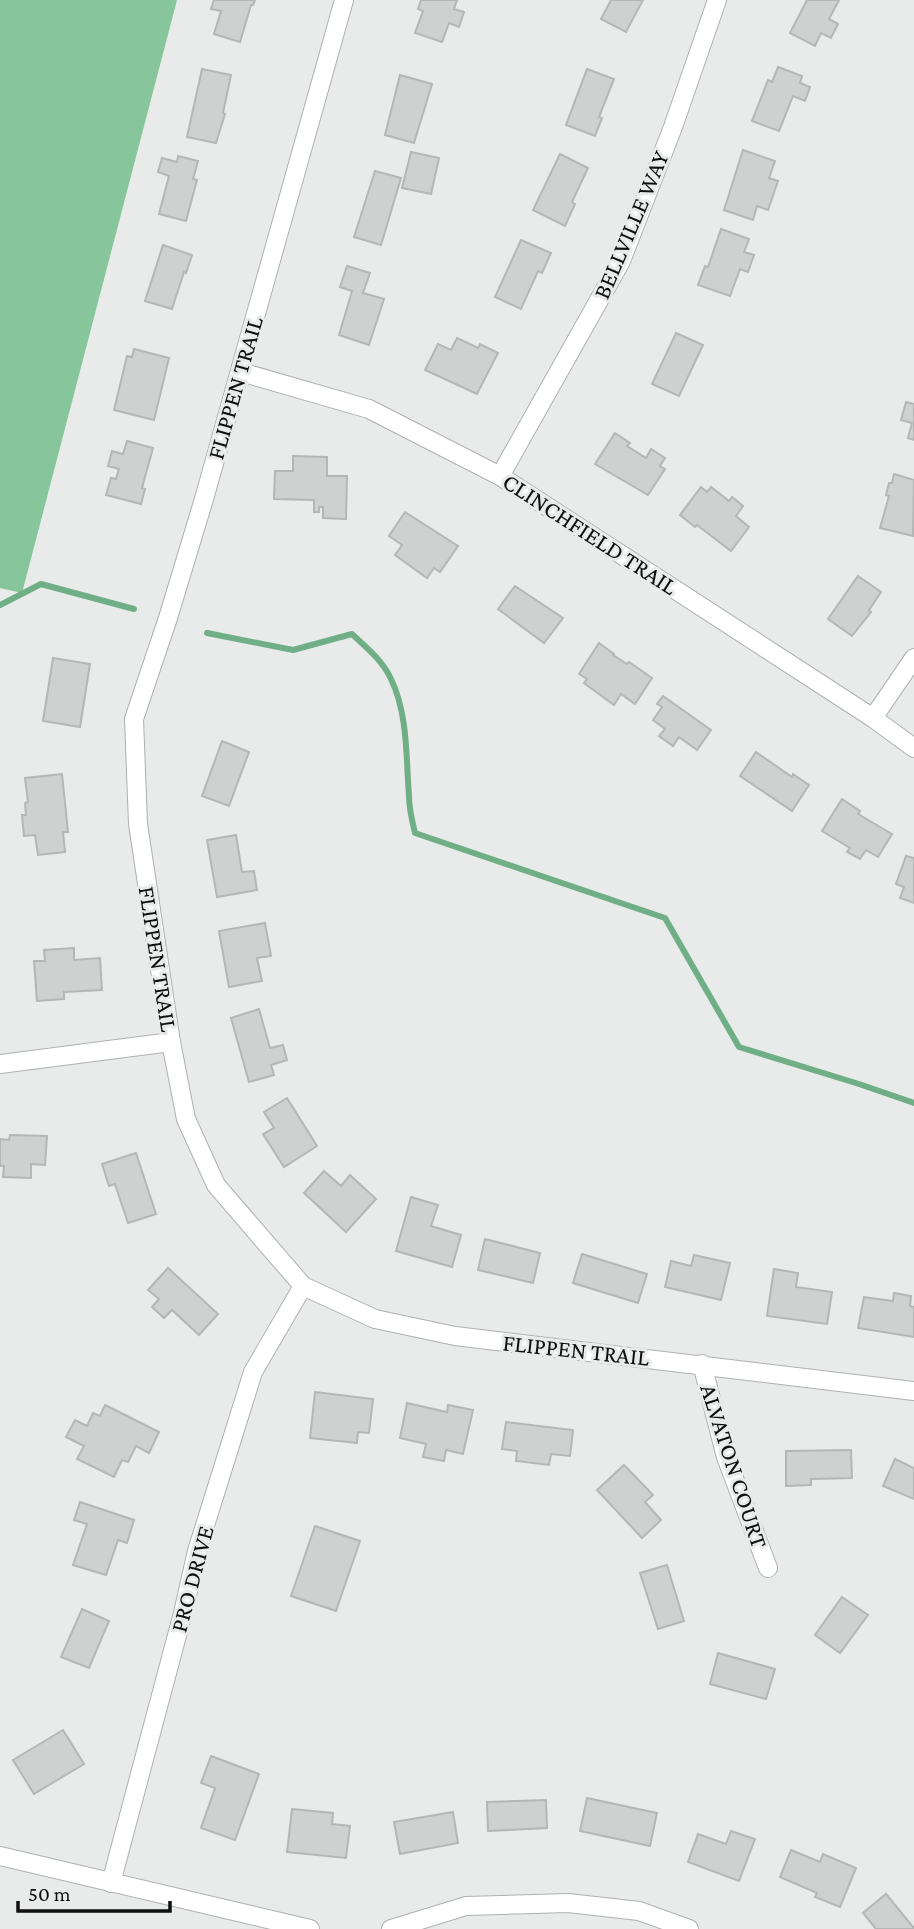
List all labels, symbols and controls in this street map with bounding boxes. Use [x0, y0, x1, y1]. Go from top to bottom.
street label: BELLVILLE WAY [587, 147, 674, 303]
street label: FLIPPEN TRAIL [201, 313, 268, 462]
street label: CLINCHFIELD TRAIL [498, 467, 682, 600]
street label: FLIPPEN TRAIL [134, 884, 183, 1034]
street label: FLIPPEN TRAIL [502, 1328, 651, 1371]
street label: ALVATON COURT [695, 1380, 774, 1551]
street label: PRO DRIVE [164, 1523, 219, 1635]
scale bar [18, 1870, 170, 1914]
text: 50 m [28, 1882, 71, 1906]

